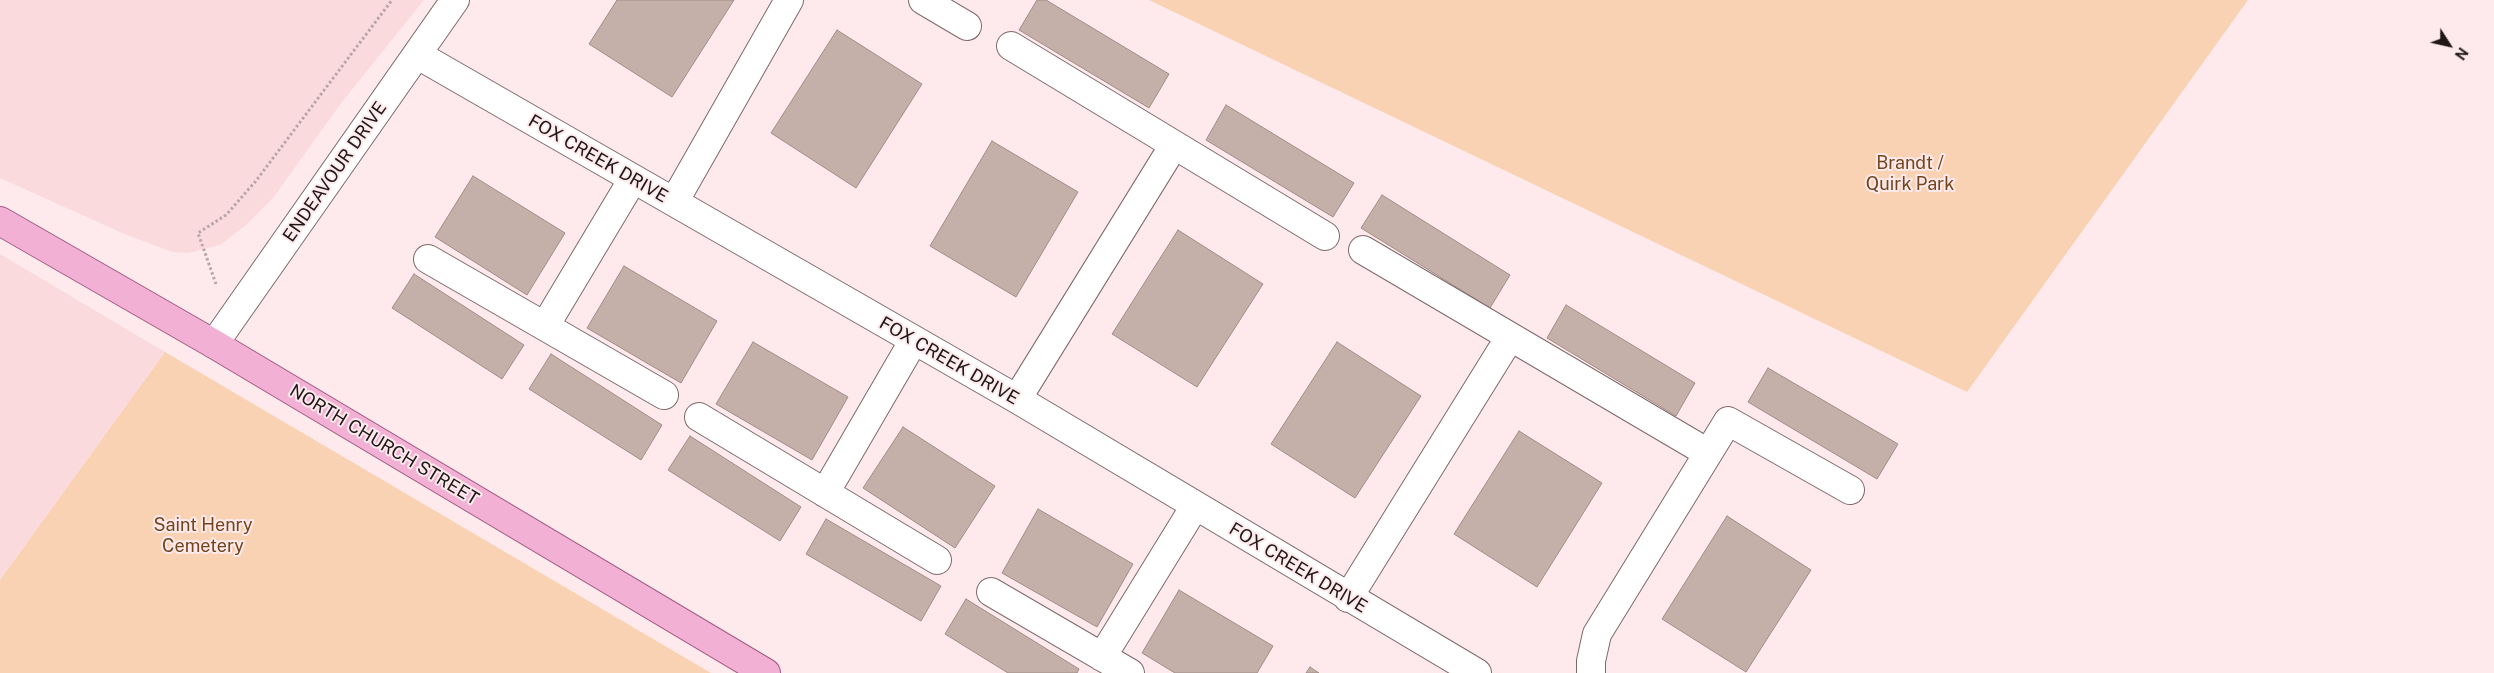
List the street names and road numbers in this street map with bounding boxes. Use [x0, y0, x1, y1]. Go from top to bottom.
street label: ENDEAVOUR DRIVE [279, 98, 391, 246]
street label: FOX CREEK DRIVE [524, 110, 672, 208]
street label: FOX CREEK DRIVE [875, 312, 1023, 410]
street label: NORTH CHURCH STREET [285, 380, 483, 510]
street label: FOX CREEK DRIVE [1225, 518, 1371, 618]

